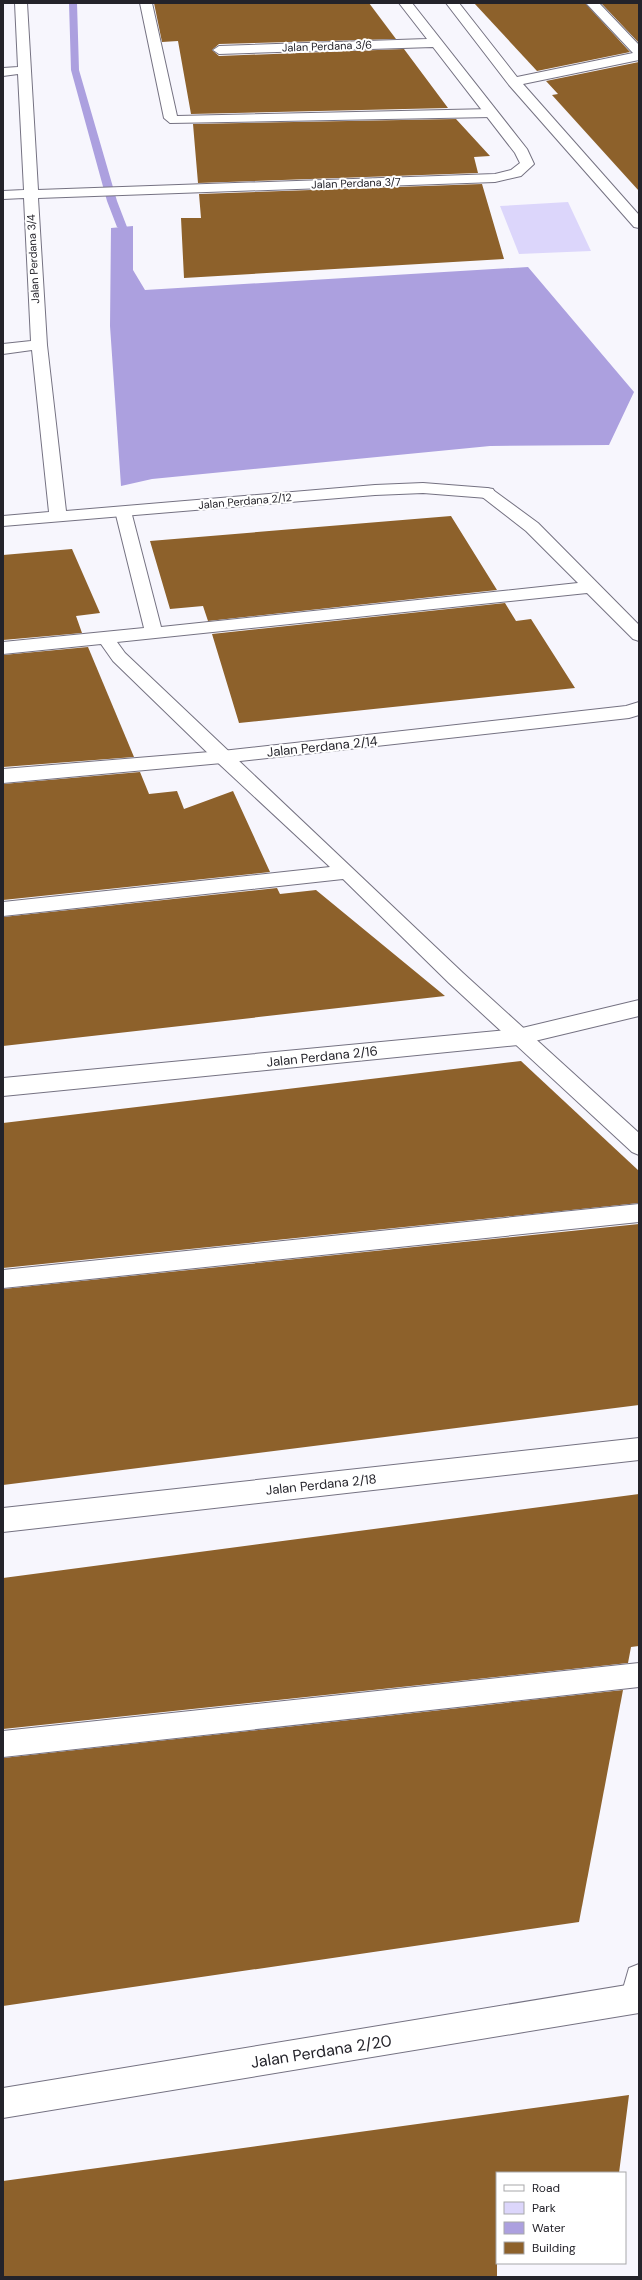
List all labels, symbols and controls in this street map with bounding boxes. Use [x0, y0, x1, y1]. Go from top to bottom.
street label: Jalan Perdana 3/6 [282, 37, 372, 55]
street label: Jalan Perdana 3/7 [311, 174, 401, 192]
street label: Jalan Perdana 3/4 [24, 214, 42, 304]
street label: Jalan Perdana 2/12 [198, 490, 292, 512]
street label: Jalan Perdana 2/14 [266, 732, 378, 761]
street label: Jalan Perdana 2/16 [266, 1042, 378, 1071]
street label: Jalan Perdana 2/18 [265, 1470, 377, 1499]
street label: Jalan Perdana 2/20 [249, 2030, 393, 2073]
legend [496, 2172, 626, 2264]
text: Road [532, 2180, 560, 2196]
text: Park [532, 2200, 556, 2216]
text: Water [532, 2220, 566, 2236]
text: Building [532, 2240, 576, 2256]

